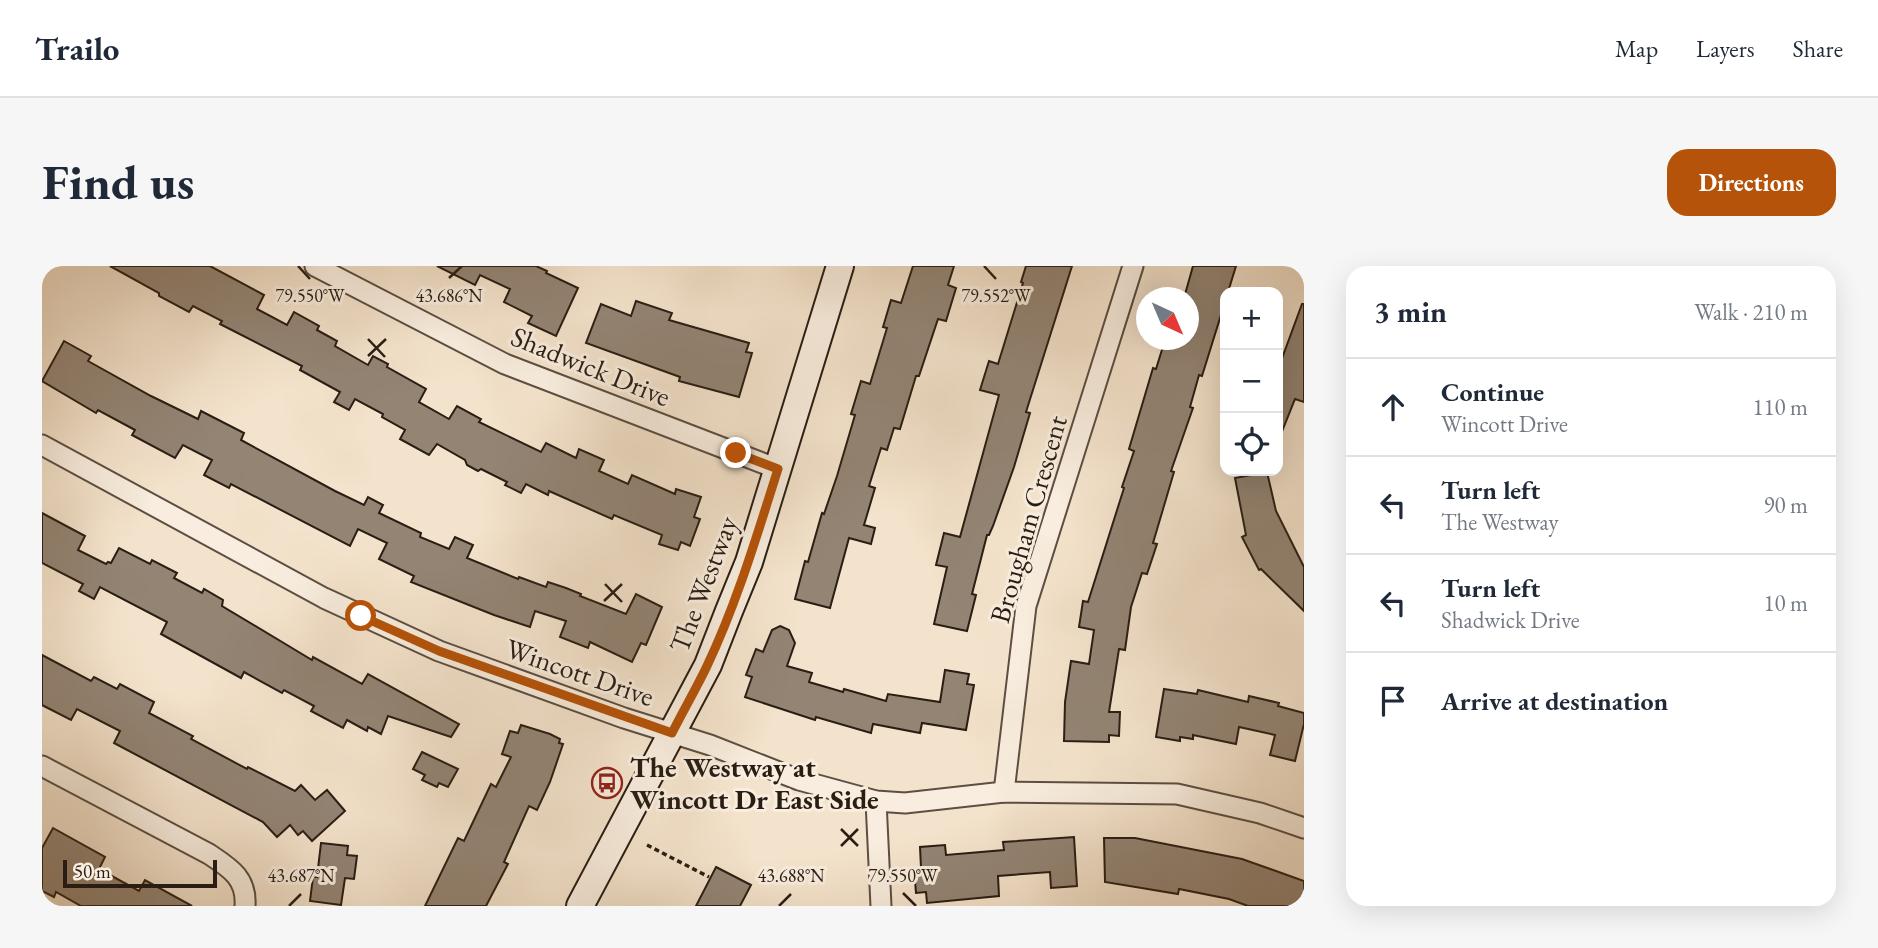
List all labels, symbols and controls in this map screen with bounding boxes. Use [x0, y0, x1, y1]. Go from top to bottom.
text: Trailo [35, 27, 119, 70]
text: Map [1615, 33, 1658, 64]
text: Layers [1696, 33, 1755, 64]
text: Share [1793, 33, 1843, 64]
button: Directions [1667, 149, 1836, 216]
text: Find us [42, 150, 194, 214]
text: 79.550°W [275, 284, 345, 307]
text: 43.686°N [416, 284, 483, 307]
text: 79.552°W [961, 284, 1031, 307]
north arrow [1136, 287, 1199, 350]
map controls [1220, 287, 1283, 476]
button: + [1220, 287, 1283, 350]
text: 3 min [1374, 292, 1447, 331]
text: Walk · 210 m [1694, 297, 1808, 327]
street label: Shadwick Drive [506, 318, 676, 414]
button: − [1220, 350, 1283, 413]
text: Continue [1441, 375, 1544, 409]
icon: ahead [1374, 388, 1412, 426]
text: 110 m [1752, 392, 1808, 422]
text: Wincott Drive [1441, 409, 1568, 439]
street label: Brougham Crescent [981, 411, 1075, 627]
button: locate [1220, 413, 1283, 476]
route end [720, 437, 751, 468]
text: Turn left [1441, 473, 1540, 507]
icon: left [1374, 486, 1412, 524]
text: 90 m [1763, 490, 1808, 520]
text: The Westway [1441, 507, 1559, 537]
street label: The Westway [661, 510, 746, 657]
text: Turn left [1441, 571, 1540, 605]
icon: left [1374, 584, 1412, 622]
text: 10 m [1763, 588, 1808, 618]
route start [345, 600, 376, 631]
text: Shadwick Drive [1441, 605, 1580, 635]
street label: Wincott Drive [501, 630, 659, 714]
icon: arrive [1374, 682, 1412, 720]
text: Arrive at destination [1441, 684, 1668, 718]
place label: The Westway at Wincott Dr East Side [630, 749, 879, 817]
bus stop icon: The Westway at Wincott Dr East Side [590, 766, 624, 800]
scale bar [63, 857, 217, 889]
text: 50 m [74, 859, 111, 884]
text: 43.687°N [268, 864, 335, 887]
text: 43.688°N [758, 864, 825, 887]
text: 79.550°W [868, 864, 938, 887]

